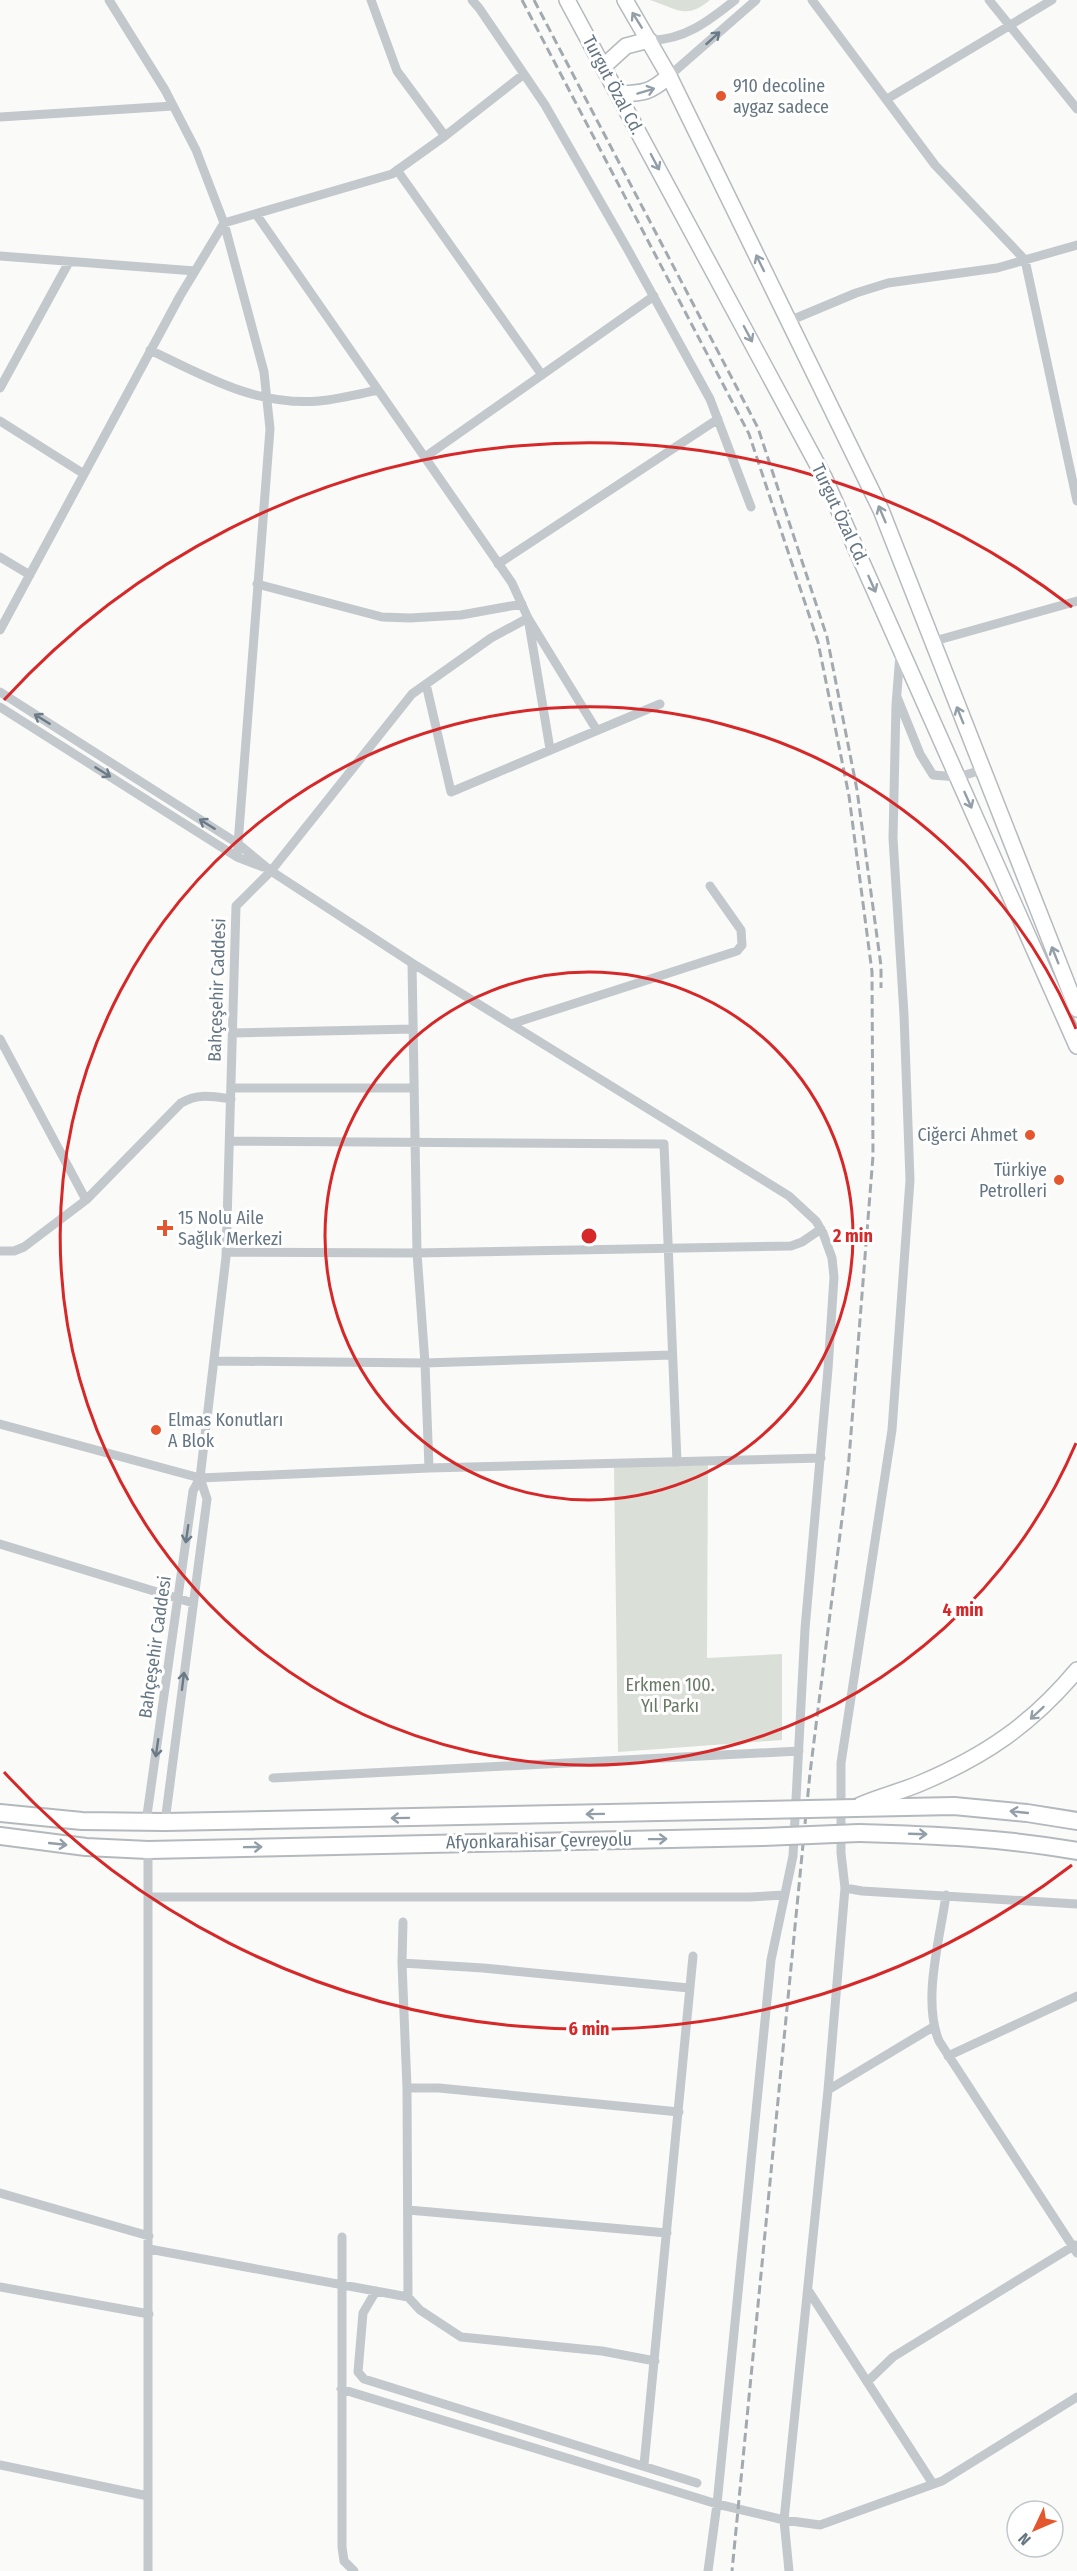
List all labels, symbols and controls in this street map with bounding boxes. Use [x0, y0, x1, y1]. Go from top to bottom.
one-way arrow [630, 12, 642, 29]
one-way arrow [705, 31, 720, 45]
street label: Turgut Özal Cd. [578, 32, 648, 138]
place label: 910 decoline aygaz sadece [733, 75, 829, 118]
one-way arrow [636, 84, 655, 96]
marker: 910 decoline aygaz sadece [714, 89, 728, 103]
one-way arrow [649, 153, 661, 170]
one-way arrow [754, 254, 766, 272]
one-way arrow [742, 325, 754, 342]
street label: Turgut Özal Cd. [807, 460, 873, 568]
one-way arrow [876, 505, 887, 524]
one-way arrow [866, 574, 878, 592]
one-way arrow [954, 706, 965, 725]
one-way arrow [34, 713, 51, 725]
one-way arrow [94, 766, 111, 779]
one-way arrow [963, 791, 974, 809]
one-way arrow [199, 817, 216, 829]
street label: Bahçeşehir Caddesi [203, 918, 231, 1062]
one-way arrow [1049, 946, 1060, 965]
place label: Ciğerci Ahmet [917, 1124, 1018, 1146]
marker: Ciğerci Ahmet [1023, 1128, 1037, 1142]
place label: Türkiye Petrolleri [979, 1159, 1047, 1202]
marker: Türkiye Petrolleri [1052, 1173, 1066, 1187]
place label: 15 Nolu Aile Sağlık Merkezi [178, 1207, 283, 1250]
marker: 15 Nolu Aile Sağlık Merkezi [156, 1219, 174, 1237]
text: 2 min [832, 1225, 873, 1247]
centre of rings [579, 1226, 599, 1246]
place label: Elmas Konutları A Blok [168, 1409, 283, 1452]
marker: Elmas Konutları A Blok [149, 1423, 163, 1437]
one-way arrow [182, 1524, 193, 1544]
street label: Bahçeşehir Caddesi [134, 1574, 176, 1720]
text: 4 min [943, 1599, 983, 1621]
one-way arrow [178, 1672, 189, 1692]
park label: Erkmen 100. Yıl Parkı [626, 1674, 715, 1717]
one-way arrow [1030, 1706, 1045, 1720]
one-way arrow [151, 1738, 162, 1758]
one-way arrow [1010, 1806, 1030, 1817]
one-way arrow [586, 1808, 606, 1819]
one-way arrow [391, 1812, 411, 1823]
street label: Afyonkarahisar Çevreyolu [446, 1828, 632, 1854]
one-way arrow [907, 1829, 927, 1840]
one-way arrow [647, 1833, 667, 1845]
one-way arrow [48, 1838, 67, 1849]
one-way arrow [242, 1842, 262, 1853]
text: 6 min [569, 2018, 610, 2040]
north arrow [1005, 2499, 1065, 2559]
text: N [1014, 2529, 1035, 2549]

